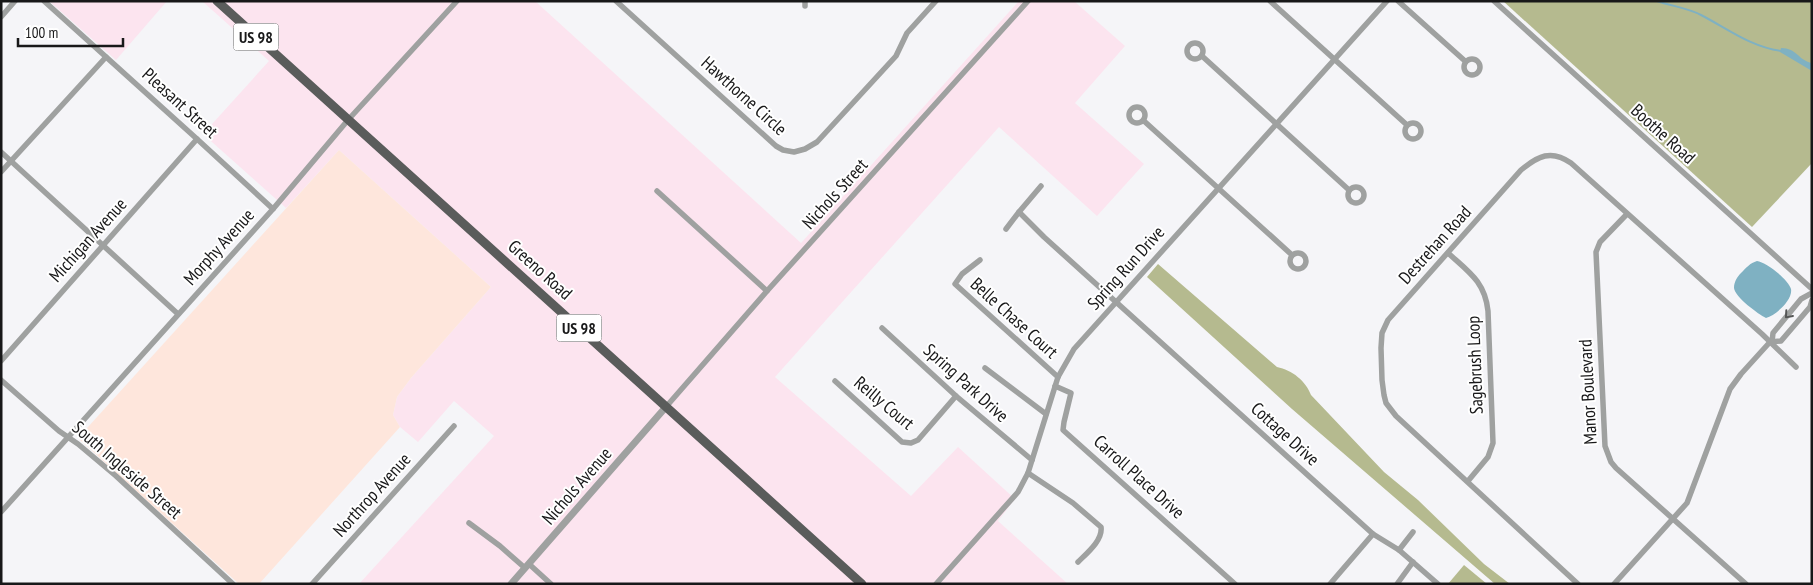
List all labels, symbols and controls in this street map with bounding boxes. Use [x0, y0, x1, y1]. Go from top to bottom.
scale bar [18, 15, 122, 47]
text: 100 m [25, 23, 58, 42]
road number: US 98 [234, 24, 278, 51]
street label: Hawthorne Circle [697, 51, 792, 140]
street label: Pleasant Street [138, 63, 223, 143]
street label: Boothe Road [1626, 99, 1700, 169]
street label: Nichols Street [797, 154, 872, 234]
street label: Michigan Avenue [44, 193, 131, 287]
street label: Destrehan Road [1393, 201, 1476, 289]
street label: Morphy Avenue [178, 204, 259, 290]
street label: Spring Run Drive [1082, 221, 1169, 314]
street label: Greeno Road [503, 235, 577, 305]
street label: Belle Chase Court [966, 272, 1063, 363]
one-way arrow [1785, 310, 1794, 319]
road number: US 98 [556, 314, 602, 342]
street label: Sagebrush Loop [1461, 315, 1488, 415]
street label: Spring Park Drive [919, 338, 1014, 427]
street label: Manor Boulevard [1573, 339, 1602, 445]
street label: Reilly Court [850, 371, 919, 434]
street label: Cottage Drive [1246, 397, 1324, 470]
street label: South Ingleside Street [68, 416, 187, 524]
street label: Carroll Place Drive [1089, 430, 1190, 524]
street label: Nichols Avenue [537, 442, 616, 529]
street label: Northrop Avenue [328, 448, 415, 541]

